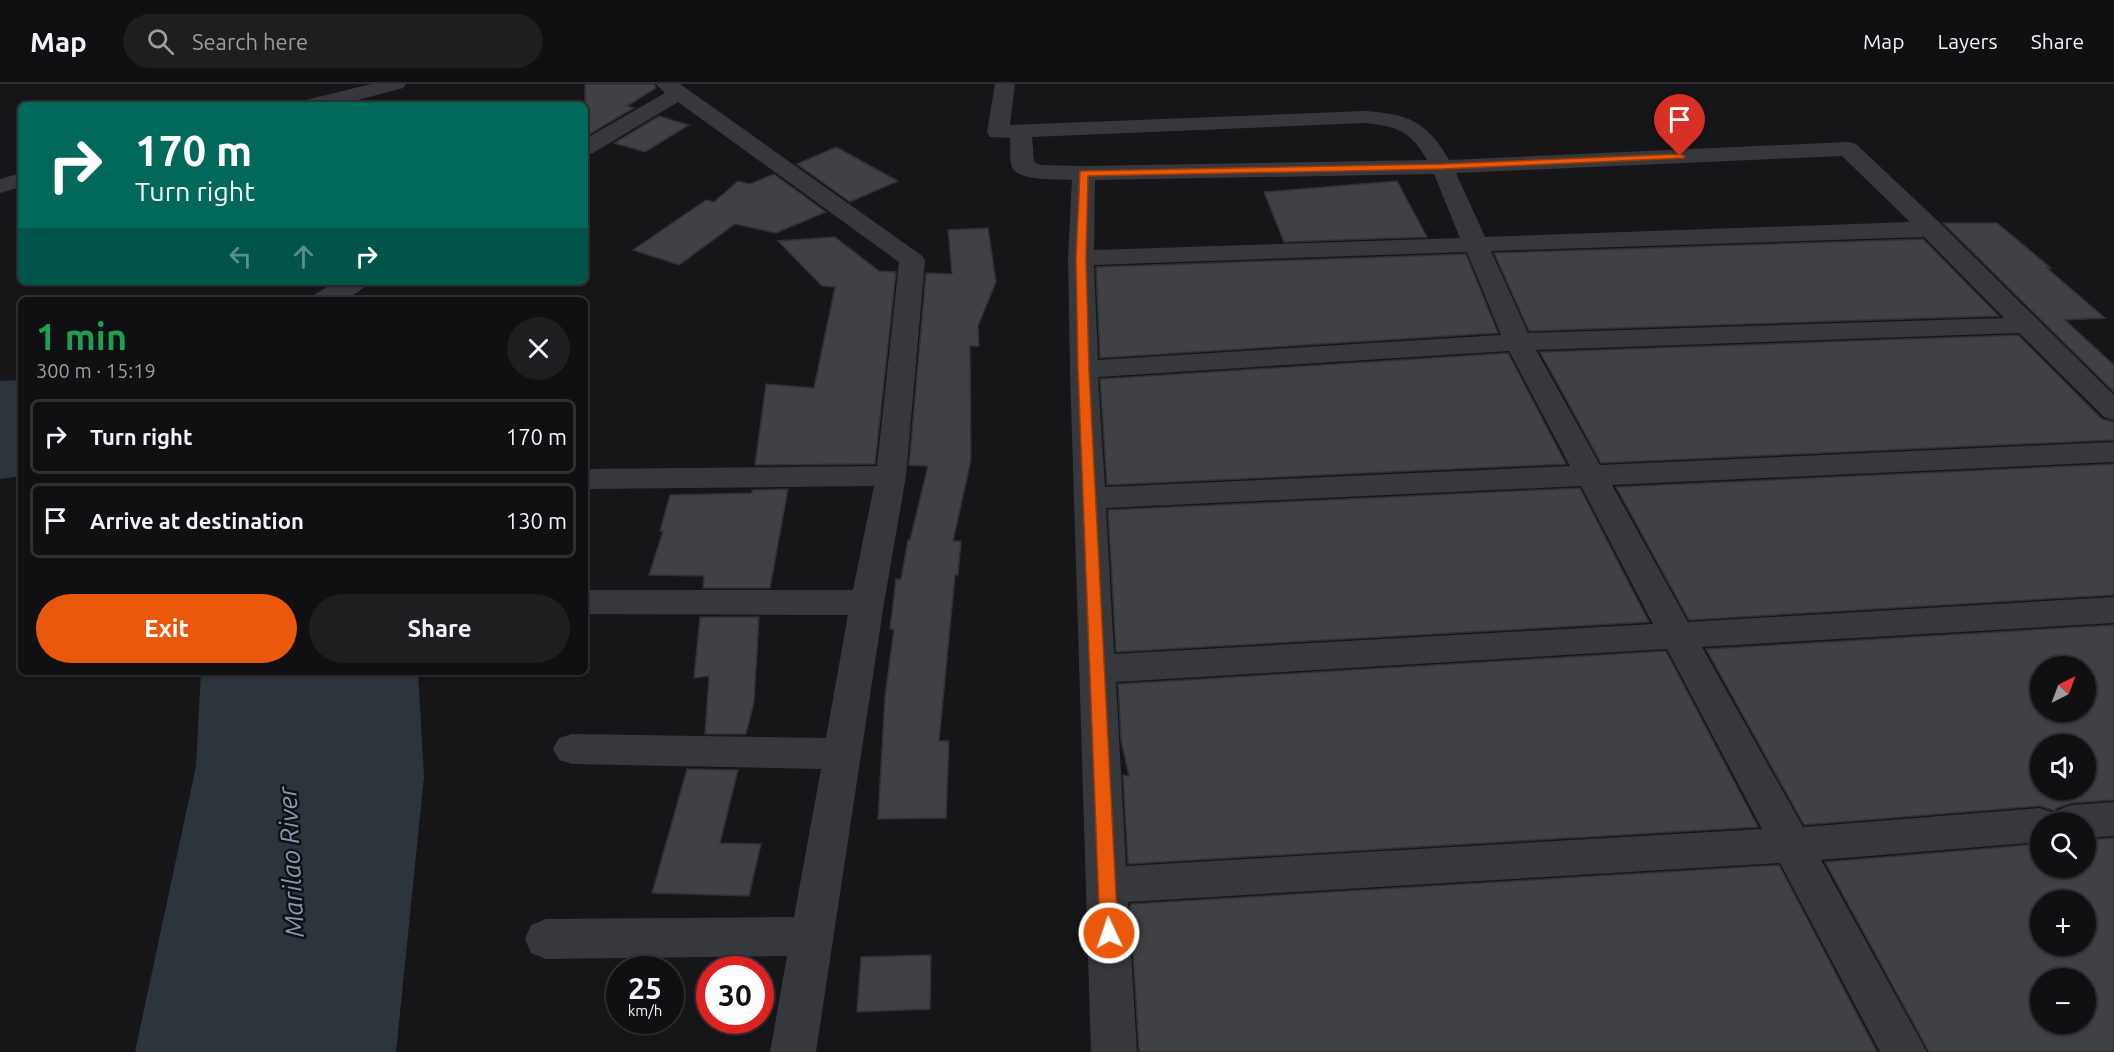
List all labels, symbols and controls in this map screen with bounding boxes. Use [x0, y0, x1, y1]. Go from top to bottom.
search box [123, 14, 543, 68]
icon: search [144, 25, 177, 58]
text: Map [30, 26, 87, 57]
text: Search here [192, 29, 308, 54]
text: Map [1863, 29, 1904, 53]
text: Layers [1937, 29, 1998, 53]
text: Share [2031, 29, 2084, 53]
pin [1654, 94, 1705, 156]
icon: arrive [1663, 103, 1696, 136]
icon: right [36, 126, 114, 204]
text: 170 m [135, 127, 252, 174]
text: Turn right [135, 176, 255, 206]
icon: left [224, 240, 257, 273]
icon: ahead [287, 240, 320, 273]
icon: right [350, 240, 383, 273]
text: 1 min [36, 316, 127, 357]
button: close [507, 317, 570, 380]
text: 300 m · 15:19 [36, 359, 156, 382]
icon: right [39, 420, 72, 453]
text: Turn right [90, 424, 192, 449]
text: 170 m [506, 424, 567, 449]
icon: arrive [39, 504, 72, 537]
text: Arrive at destination [90, 508, 304, 533]
text: 130 m [506, 508, 567, 533]
button: Exit [36, 594, 297, 663]
button: Share [309, 594, 570, 663]
north arrow [2030, 656, 2096, 722]
map controls [2030, 656, 2096, 1034]
button: sound [2030, 734, 2096, 800]
water label: Marilao River [272, 785, 309, 938]
button: search [2030, 812, 2096, 878]
button: + [2030, 890, 2096, 956]
position arrow [1077, 901, 1141, 965]
speed limit sign: 30 [696, 956, 774, 1034]
button: − [2030, 968, 2096, 1034]
text: 25 [628, 971, 662, 1005]
text: km/h [628, 1002, 662, 1019]

